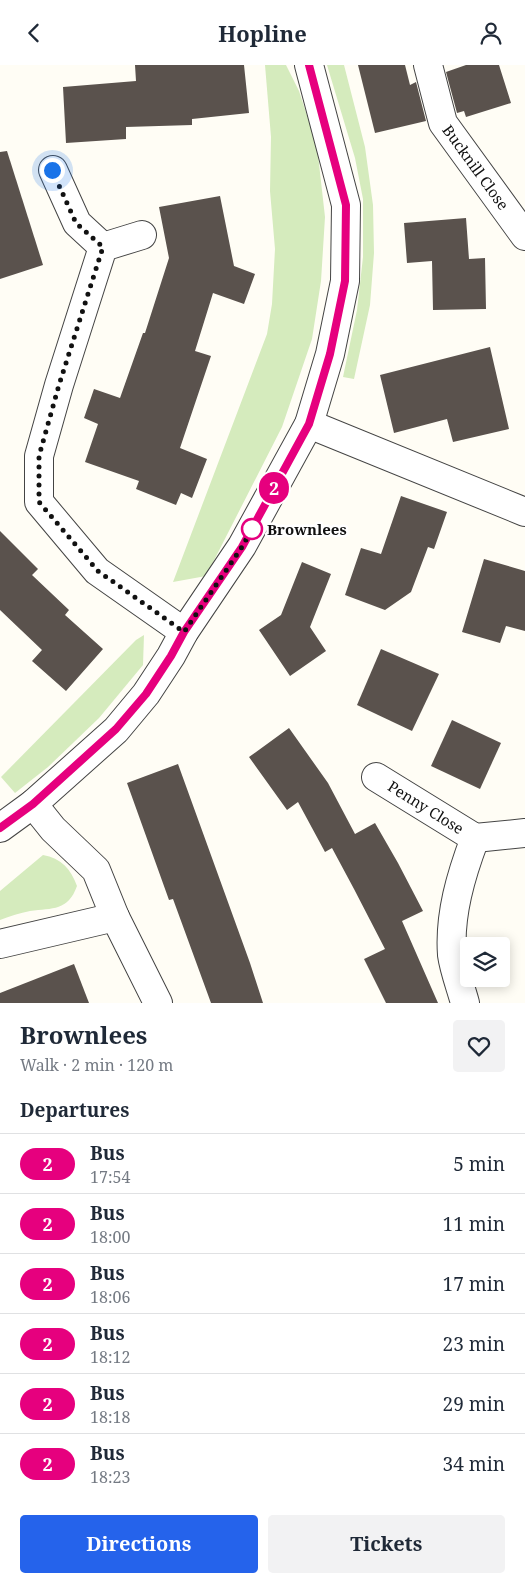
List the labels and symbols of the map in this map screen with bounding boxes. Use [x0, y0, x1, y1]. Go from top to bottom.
street label: Bucknill Close [438, 120, 514, 214]
your location [40, 158, 65, 183]
line badge: 2 [258, 472, 290, 504]
marker: Brownlees [241, 518, 263, 540]
place label: Brownlees [267, 519, 347, 539]
street label: Penny Close [384, 776, 468, 838]

